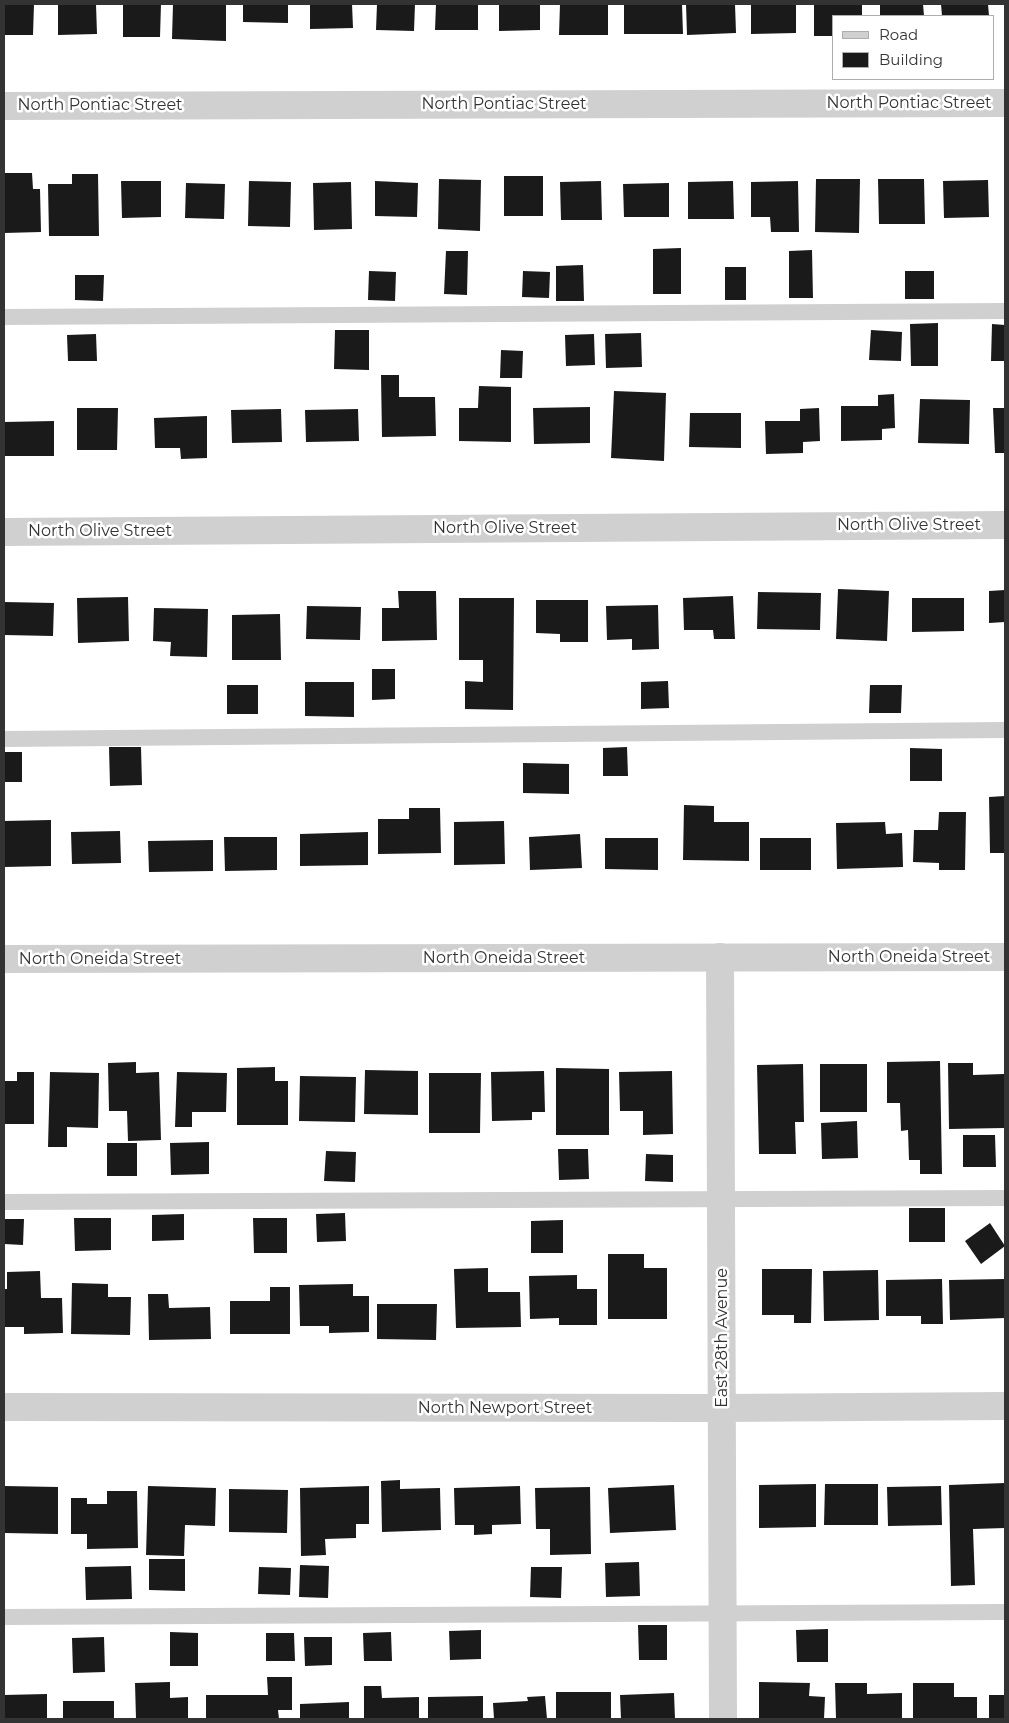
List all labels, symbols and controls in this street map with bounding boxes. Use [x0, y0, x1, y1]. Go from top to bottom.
legend [832, 15, 994, 80]
text: Road [879, 25, 918, 44]
text: Building [879, 50, 943, 69]
street label: North Pontiac Street [826, 93, 992, 113]
street label: North Pontiac Street [421, 94, 587, 114]
street label: North Pontiac Street [17, 95, 183, 115]
street label: North Olive Street [837, 515, 981, 535]
street label: North Olive Street [433, 518, 577, 538]
street label: North Olive Street [28, 521, 172, 541]
street label: North Oneida Street [828, 947, 990, 967]
street label: North Oneida Street [423, 948, 585, 968]
street label: North Oneida Street [19, 949, 181, 969]
street label: East 28th Avenue [712, 1268, 732, 1408]
street label: North Newport Street [418, 1398, 592, 1418]

